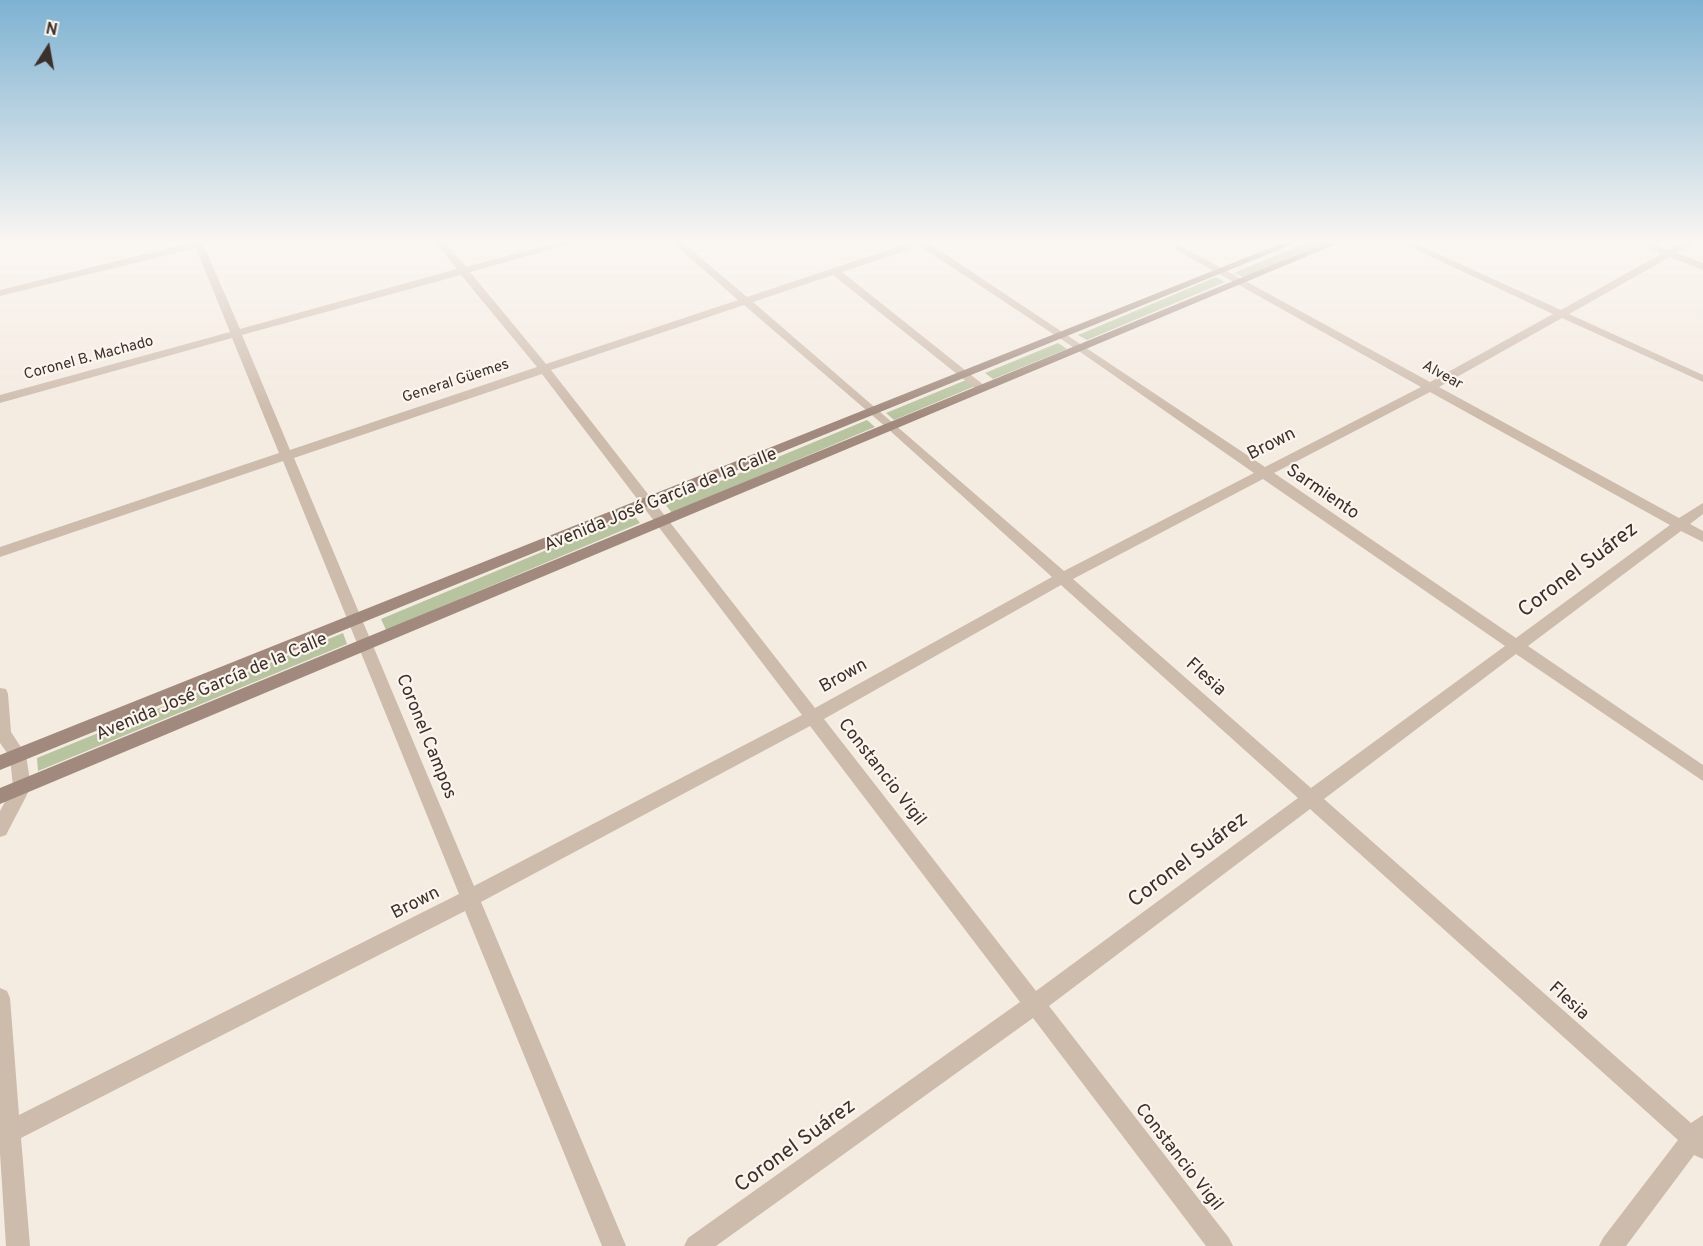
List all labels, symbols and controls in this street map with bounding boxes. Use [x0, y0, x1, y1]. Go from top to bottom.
north arrow [18, 18, 78, 78]
text: N [44, 19, 59, 41]
street label: Coronel B. Machado [22, 333, 156, 385]
street label: General Güemes [400, 356, 512, 408]
street label: Alvear [1419, 358, 1465, 394]
street label: Brown [1244, 424, 1300, 466]
street label: Avenida José García de la Calle [541, 444, 781, 558]
street label: Sarmiento [1281, 461, 1363, 525]
street label: Coronel Suárez [1514, 518, 1644, 624]
street label: Avenida José García de la Calle [93, 629, 331, 747]
street label: Flesia [1180, 654, 1230, 702]
street label: Brown [816, 655, 872, 699]
street label: Coronel Campos [390, 671, 460, 803]
street label: Constancio Vigil [832, 715, 930, 831]
street label: Coronel Suárez [1124, 808, 1254, 914]
street label: Brown [388, 883, 444, 925]
street label: Flesia [1543, 978, 1593, 1026]
street label: Coronel Suárez [731, 1095, 861, 1199]
street label: Constancio Vigil [1129, 1100, 1227, 1216]

